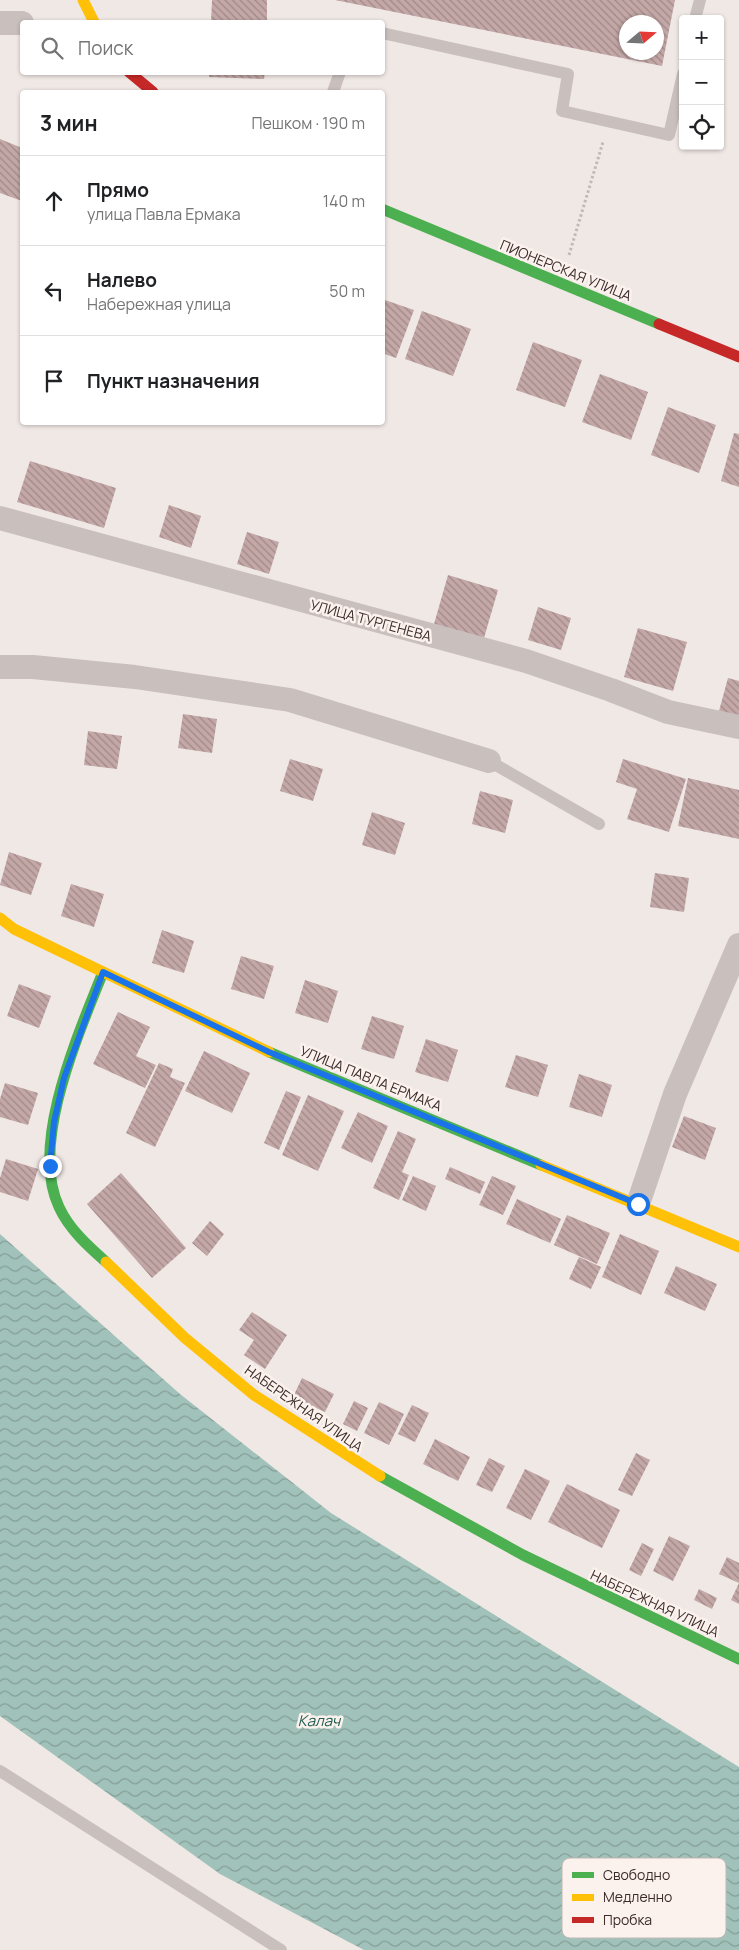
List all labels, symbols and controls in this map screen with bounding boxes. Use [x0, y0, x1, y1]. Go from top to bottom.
north arrow [619, 15, 664, 60]
map controls [679, 15, 724, 150]
button: + [679, 15, 724, 60]
search box [20, 20, 385, 75]
icon: search [38, 34, 66, 62]
text: Поиск [78, 35, 133, 61]
button: − [679, 60, 724, 105]
button: locate [679, 105, 724, 150]
text: 3 мин [40, 109, 97, 137]
text: Пешком · 190 m [251, 112, 365, 134]
text: Прямо [87, 177, 149, 203]
icon: ahead [40, 187, 68, 215]
text: 140 m [323, 190, 365, 212]
text: улица Павла Ермака [87, 203, 241, 225]
street label: ПИОНЕРСКАЯ УЛИЦА [497, 235, 635, 305]
text: Налево [87, 267, 157, 293]
icon: left [40, 277, 68, 305]
text: 50 m [329, 280, 365, 302]
text: Набережная улица [87, 293, 231, 315]
icon: arrive [40, 367, 68, 395]
text: Пункт назначения [87, 368, 260, 394]
street label: УЛИЦА ТУРГЕНЕВА [308, 595, 434, 645]
street label: УЛИЦА ПАВЛА ЕРМАКА [297, 1041, 445, 1115]
route end [39, 1155, 62, 1178]
route start [627, 1193, 650, 1216]
street label: НАБЕРЕЖНАЯ УЛИЦА [241, 1360, 367, 1456]
street label: НАБЕРЕЖНАЯ УЛИЦА [588, 1565, 723, 1641]
water label: Калач [298, 1710, 342, 1731]
legend [562, 1858, 726, 1938]
text: Свободно [603, 1865, 670, 1884]
text: Медленно [603, 1887, 672, 1906]
text: Пробка [603, 1910, 652, 1929]

